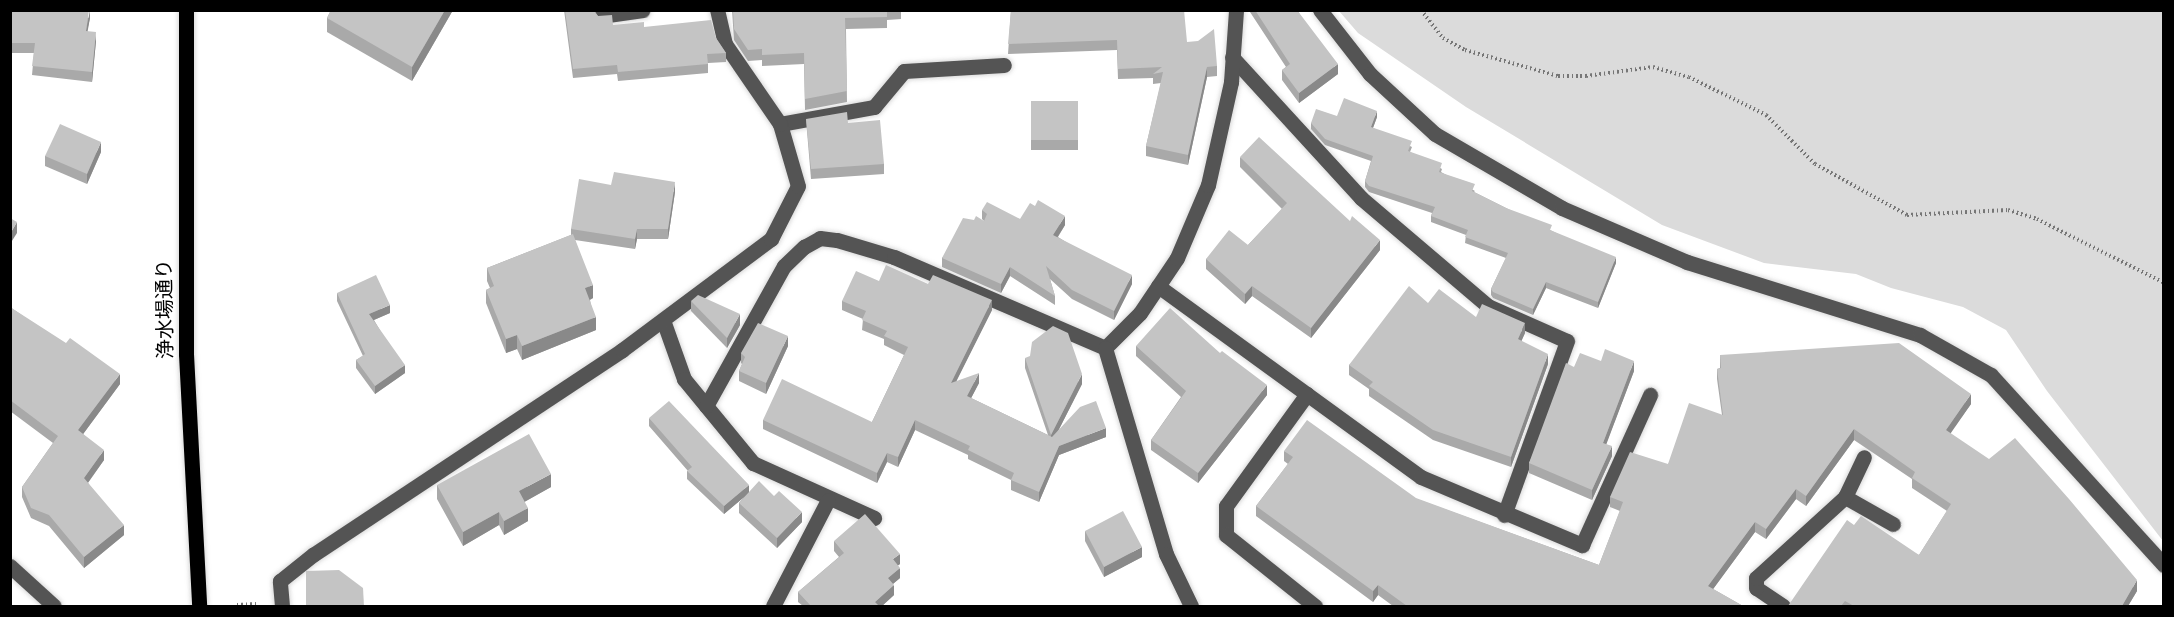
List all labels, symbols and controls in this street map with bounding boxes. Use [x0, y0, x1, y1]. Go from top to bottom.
street label: 浄水場通り [152, 259, 178, 359]

